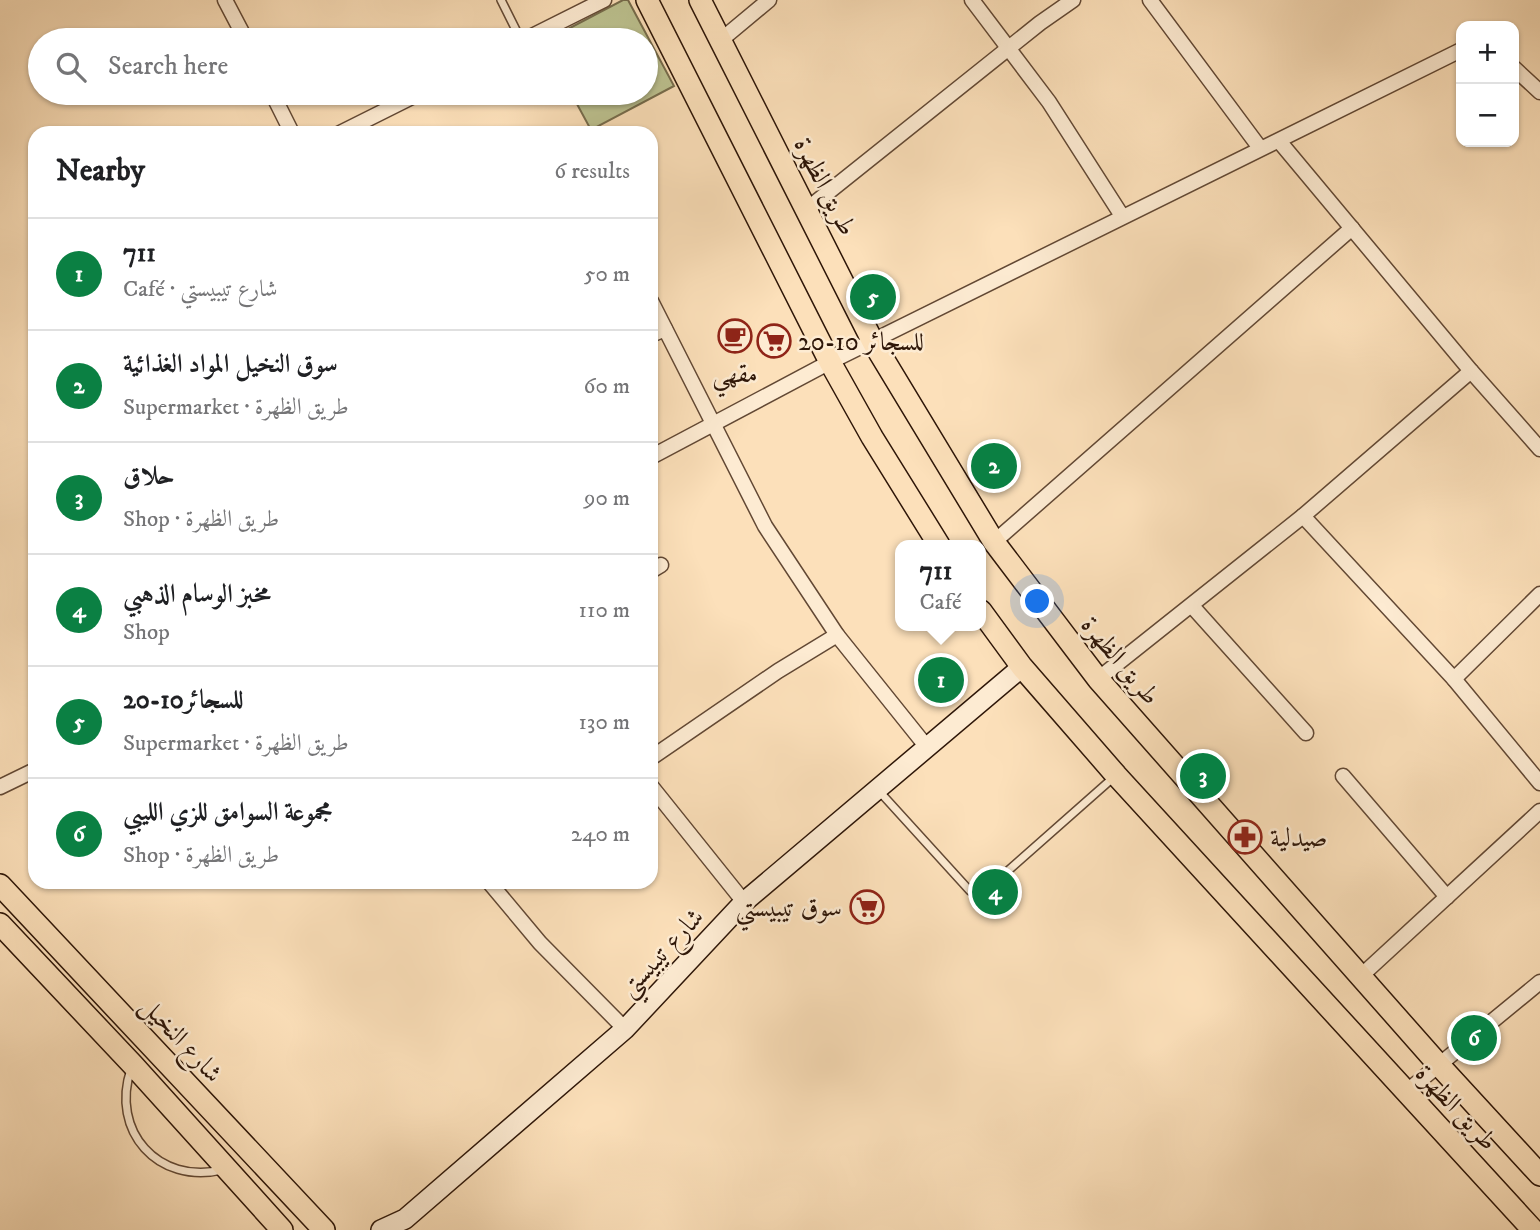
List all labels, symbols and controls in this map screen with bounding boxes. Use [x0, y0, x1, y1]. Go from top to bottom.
map controls [1456, 21, 1519, 147]
button: + [1456, 21, 1519, 84]
search box [28, 28, 658, 105]
icon: search [52, 48, 90, 86]
text: Search here [108, 50, 228, 83]
button: − [1456, 84, 1519, 147]
street label: طريق الظهرة [786, 132, 863, 242]
text: Nearby [56, 153, 145, 190]
text: 6 results [554, 157, 630, 186]
text: 711 [123, 237, 156, 270]
text: 1 [75, 260, 83, 289]
text: 50 m [584, 260, 630, 289]
pin: 5 [850, 271, 896, 323]
text: Café · شارع تيبيستي [123, 275, 277, 304]
cafe icon: مقهي [716, 317, 754, 355]
supermarket icon: 20-10 للسجائر [755, 322, 793, 360]
place label: 20-10 للسجائر [798, 326, 924, 359]
text: سوق النخيل المواد الغذائية [123, 348, 338, 381]
place label: مقهي [712, 358, 758, 398]
text: 2 [73, 372, 85, 401]
text: 60 m [583, 372, 630, 401]
text: Supermarket · طريق الظهرة [123, 393, 349, 422]
pin: 2 [971, 440, 1017, 492]
text: حلاق [123, 460, 175, 493]
text: 3 [75, 484, 83, 513]
text: 90 m [584, 484, 630, 513]
text: Shop · طريق الظهرة [123, 505, 279, 534]
popup [895, 540, 986, 631]
text: 711 [920, 555, 952, 588]
text: مخبز الوسام الذهبي [123, 578, 271, 611]
your location [1020, 584, 1054, 618]
text: Café [920, 588, 961, 617]
text: 4 [72, 596, 86, 625]
text: 110 m [579, 596, 630, 625]
street label: طريق الظهرة [1073, 610, 1167, 712]
text: Shop [123, 618, 170, 647]
pin: 1 [918, 654, 964, 706]
text: 20-10للسجائر [123, 684, 244, 717]
text: 5 [73, 708, 85, 737]
text: 130 m [578, 708, 630, 737]
text: Supermarket · طريق الظهرة [123, 729, 349, 758]
pin: 3 [1180, 750, 1226, 802]
text: مجموعة السوامق للزي الليبي [123, 796, 332, 829]
pharmacy icon: صيدلية [1226, 818, 1264, 856]
text: 6 [73, 820, 85, 849]
text: 240 m [571, 820, 630, 849]
place label: صيدلية [1270, 822, 1328, 855]
text: Shop · طريق الظهرة [123, 841, 279, 870]
pin: 4 [972, 866, 1018, 918]
supermarket icon: سوق تيبيستي [848, 888, 886, 926]
place label: سوق تيبيستي [736, 892, 842, 931]
street label: شارع تيبيستي [613, 902, 716, 1009]
street label: شارع النخيل [130, 990, 229, 1093]
pin: 6 [1451, 1012, 1497, 1064]
street label: طريق الظهرة [1408, 1058, 1504, 1158]

